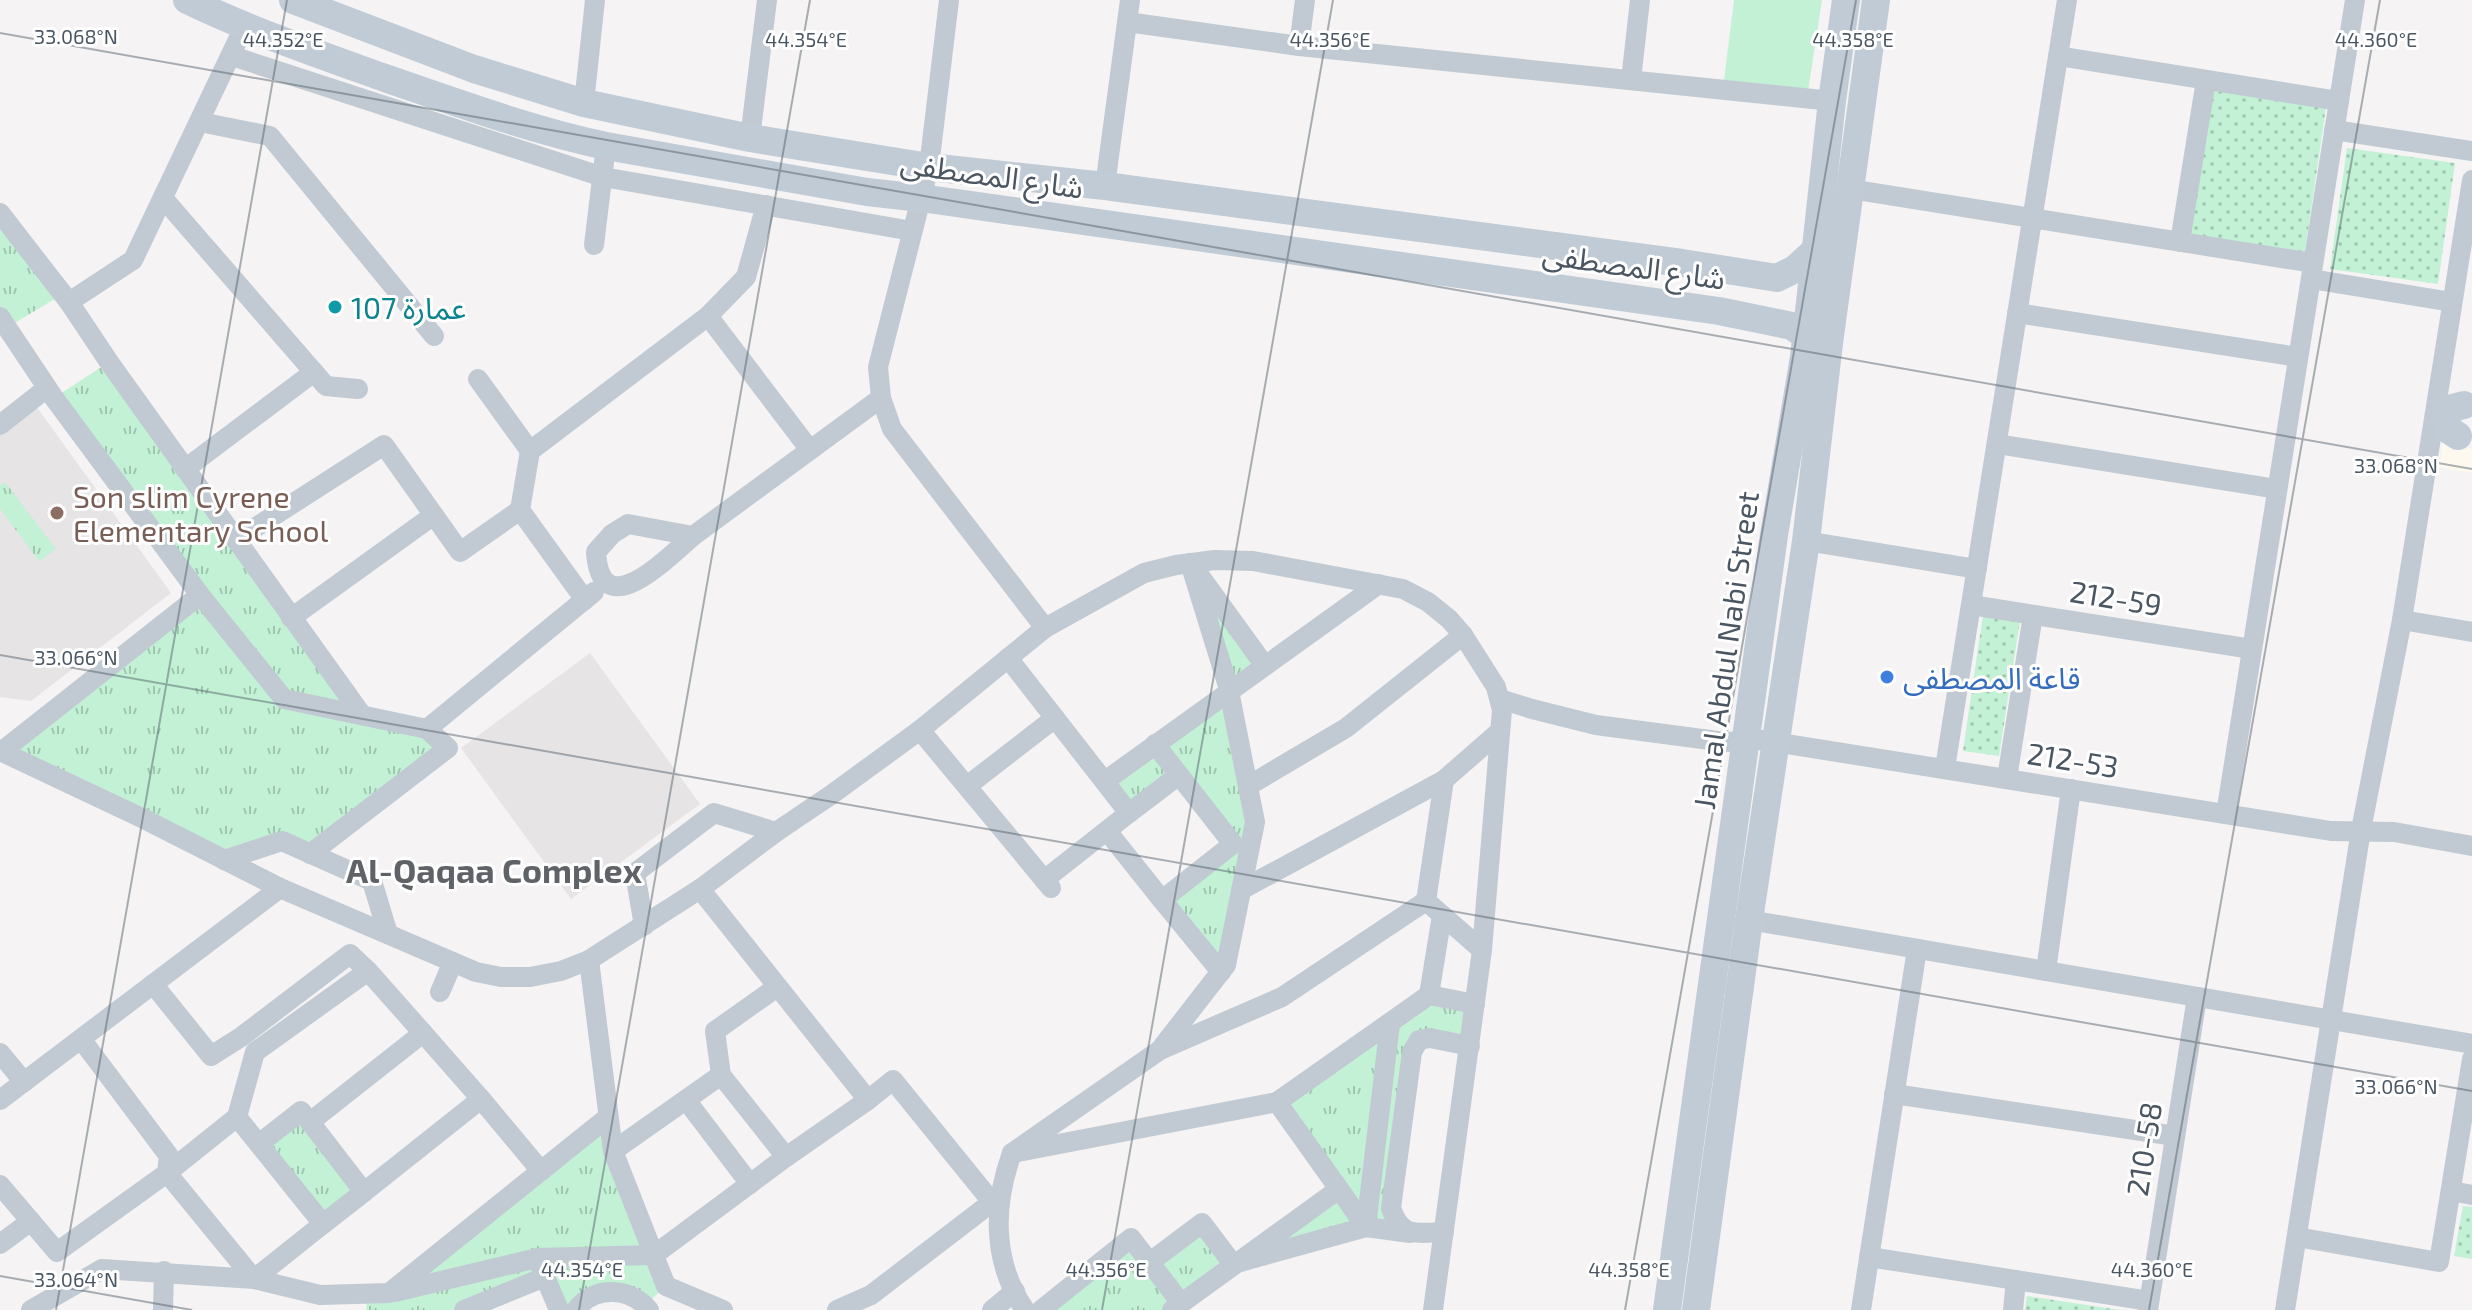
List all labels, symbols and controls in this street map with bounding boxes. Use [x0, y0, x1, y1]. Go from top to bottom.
text: 33.068°N [34, 24, 118, 48]
text: 44.352°E [243, 27, 323, 51]
text: 44.354°E [765, 27, 847, 51]
text: 44.356°E [1290, 27, 1370, 51]
text: 44.358°E [1812, 27, 1894, 51]
text: 44.360°E [2335, 27, 2417, 51]
street label: شارع المصطفى [897, 143, 1086, 211]
street label: شارع المصطفى [1539, 234, 1728, 302]
place label: عمارة 107 [351, 289, 466, 326]
marker: عمارة 107 [326, 298, 344, 316]
text: 33.068°N [2354, 453, 2438, 477]
place label: Son slim Cyrene Elementary School [73, 478, 328, 548]
street label: Jamal Abdul Nabi Street [1685, 489, 1765, 811]
marker: Son slim Cyrene Elementary School [48, 504, 66, 522]
street label: 212-59 [2068, 572, 2164, 622]
text: 33.066°N [34, 645, 118, 669]
place label: قاعة المصطفى [1903, 659, 2080, 696]
marker: قاعة المصطفى [1878, 668, 1896, 686]
street label: 212-53 [2025, 734, 2121, 784]
district label: Al-Qaqaa Complex [346, 849, 642, 891]
text: 33.066°N [2354, 1074, 2438, 1098]
street label: 210-58 [2118, 1099, 2168, 1199]
text: 44.354°E [541, 1257, 623, 1281]
text: 44.356°E [1066, 1257, 1146, 1281]
text: 44.358°E [1588, 1257, 1670, 1281]
text: 44.360°E [2111, 1257, 2193, 1281]
text: 33.064°N [34, 1267, 118, 1291]

